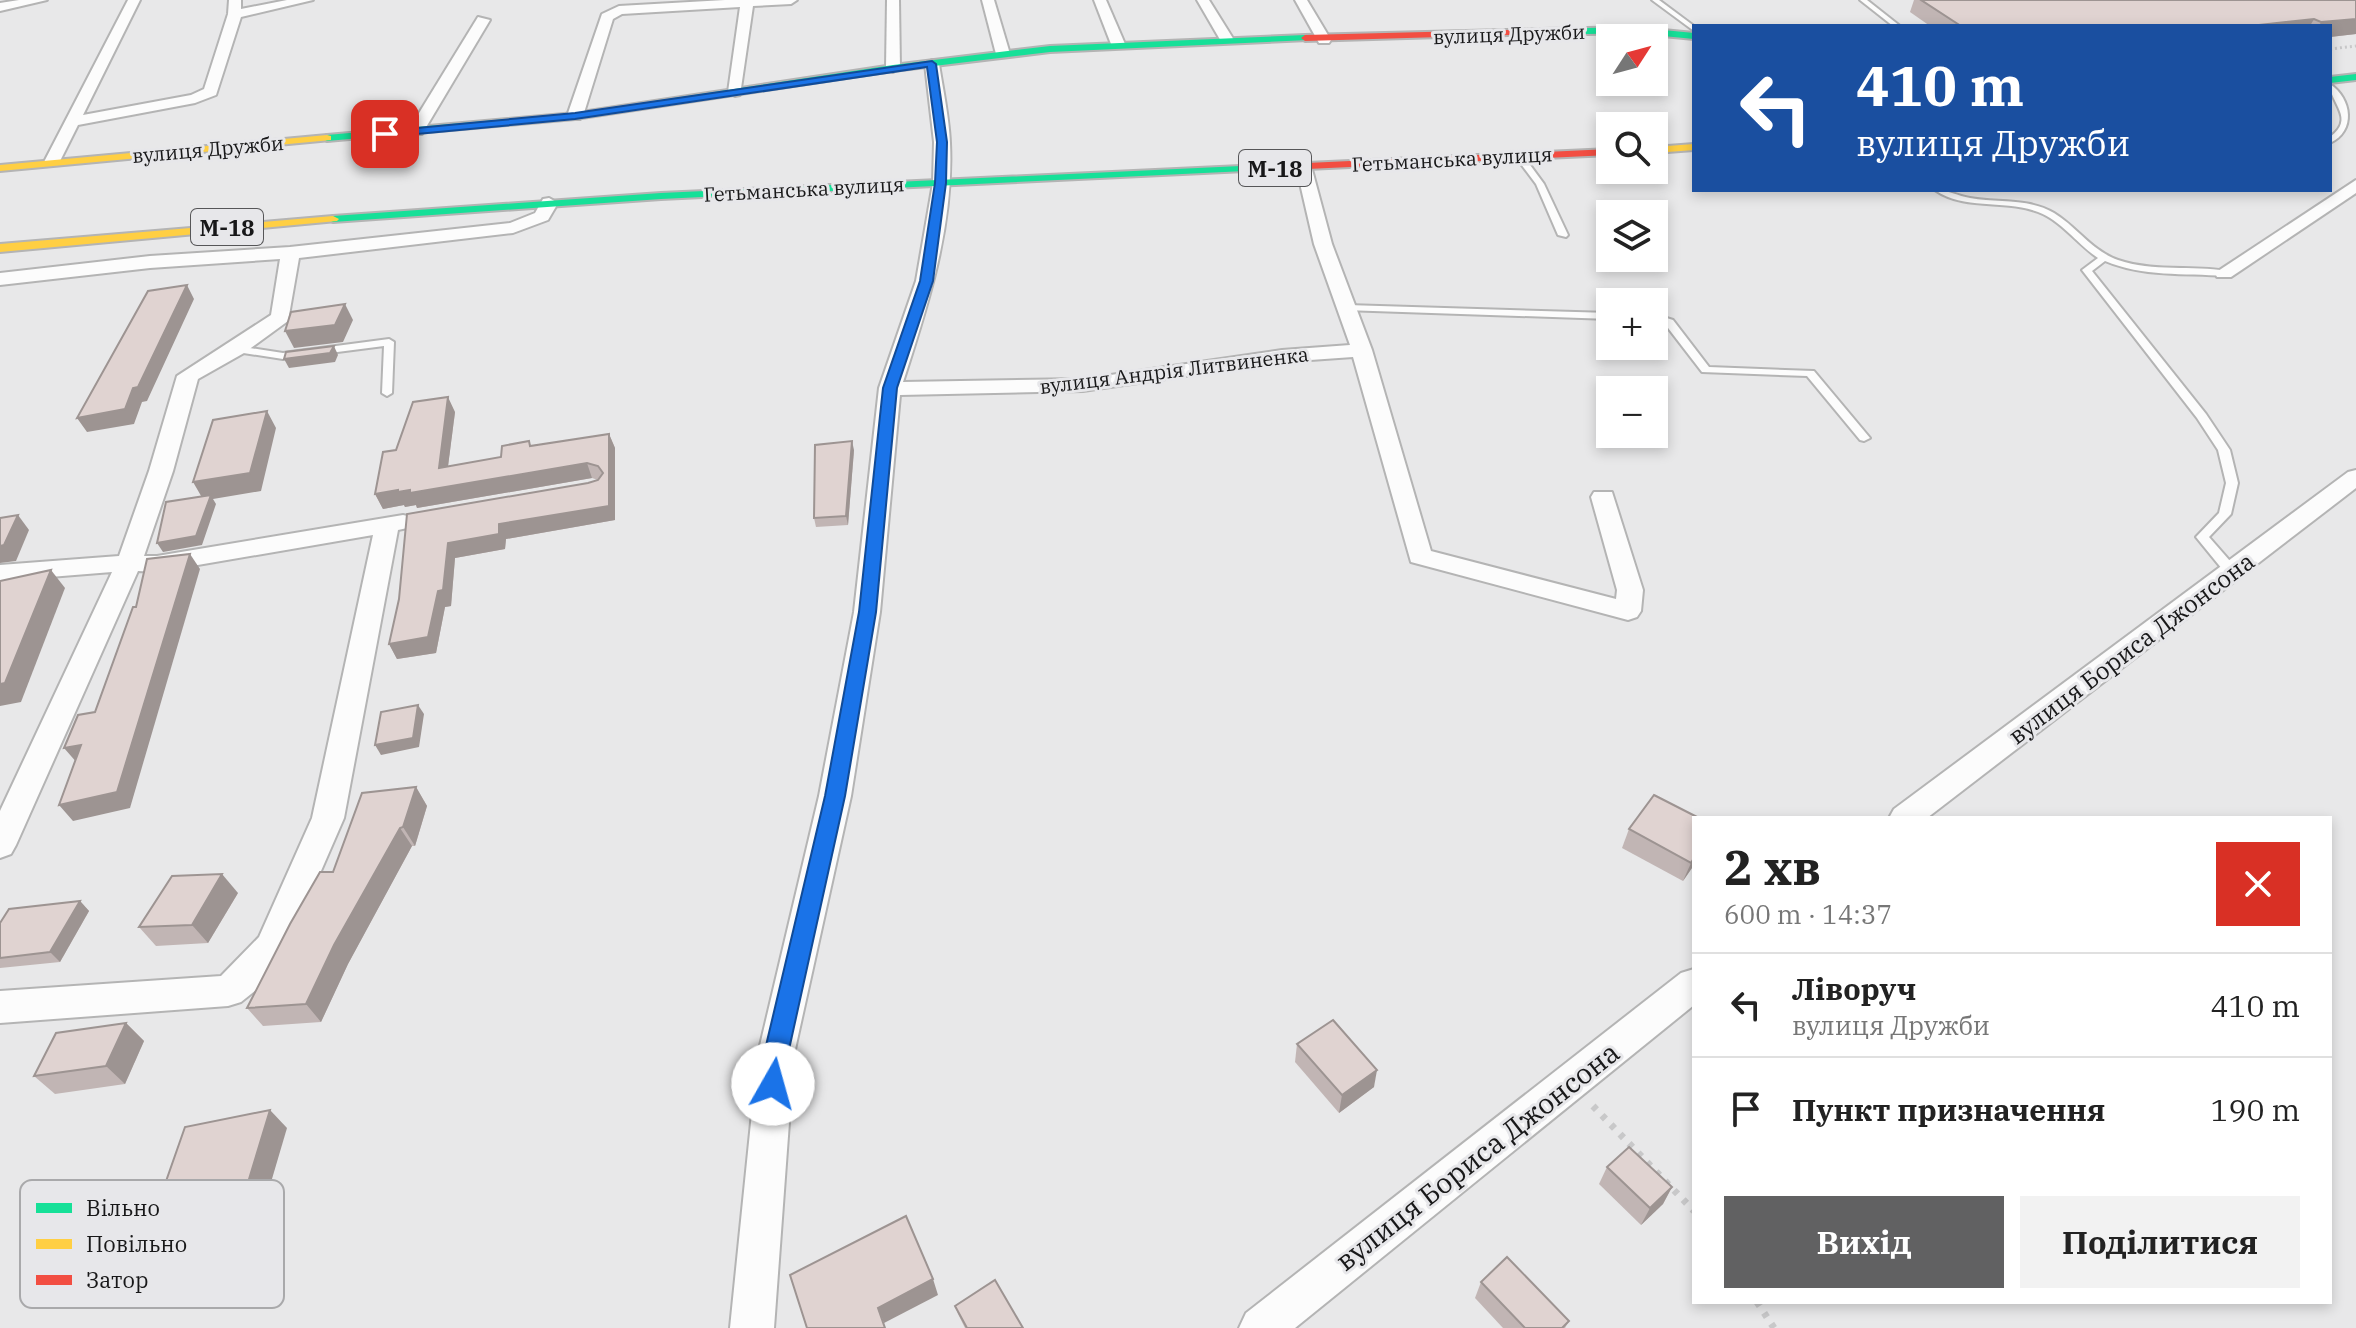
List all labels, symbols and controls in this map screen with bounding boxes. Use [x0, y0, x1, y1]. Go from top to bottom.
street label: вулиця Дружби [1432, 18, 1586, 50]
north arrow [1596, 24, 1668, 96]
map controls [1596, 24, 1668, 448]
text: 410 m [1856, 49, 2024, 121]
icon: left [1724, 56, 1828, 160]
pin [351, 100, 419, 168]
icon: arrive [363, 112, 407, 156]
button: search [1596, 112, 1668, 184]
text: вулиця Дружби [1856, 119, 2130, 166]
street label: вулиця Дружби [131, 129, 285, 169]
street label: Гетьманська вулиця [1351, 140, 1553, 178]
road number: М-18 [1239, 150, 1311, 186]
street label: Гетьманська вулиця [703, 170, 905, 208]
button: layers [1596, 200, 1668, 272]
road number: М-18 [191, 209, 263, 245]
button: + [1596, 288, 1668, 360]
street label: вулиця Андрія Литвиненка [1038, 340, 1310, 400]
button: − [1596, 376, 1668, 448]
street label: вулиця Бориса Джонсона [2001, 545, 2261, 751]
text: 2 хв [1724, 836, 1821, 898]
button: close [2216, 842, 2300, 926]
text: 600 m · 14:37 [1724, 897, 1892, 931]
text: Ліворуч [1792, 969, 1916, 1008]
icon: left [1724, 983, 1768, 1027]
text: 410 m [2210, 986, 2300, 1025]
text: вулиця Дружби [1792, 1008, 1990, 1042]
street label: вулиця Бориса Джонсона [1327, 1033, 1627, 1279]
position arrow [731, 1042, 815, 1126]
icon: arrive [1724, 1087, 1768, 1131]
text: Пункт призначення [1792, 1090, 2105, 1129]
text: 190 m [2210, 1090, 2300, 1129]
legend [20, 1180, 284, 1308]
text: Вільно [86, 1193, 160, 1222]
button: Вихід [1724, 1196, 2004, 1288]
button: Поділитися [2020, 1196, 2300, 1288]
text: Повільно [86, 1229, 187, 1258]
text: Затор [86, 1265, 148, 1294]

